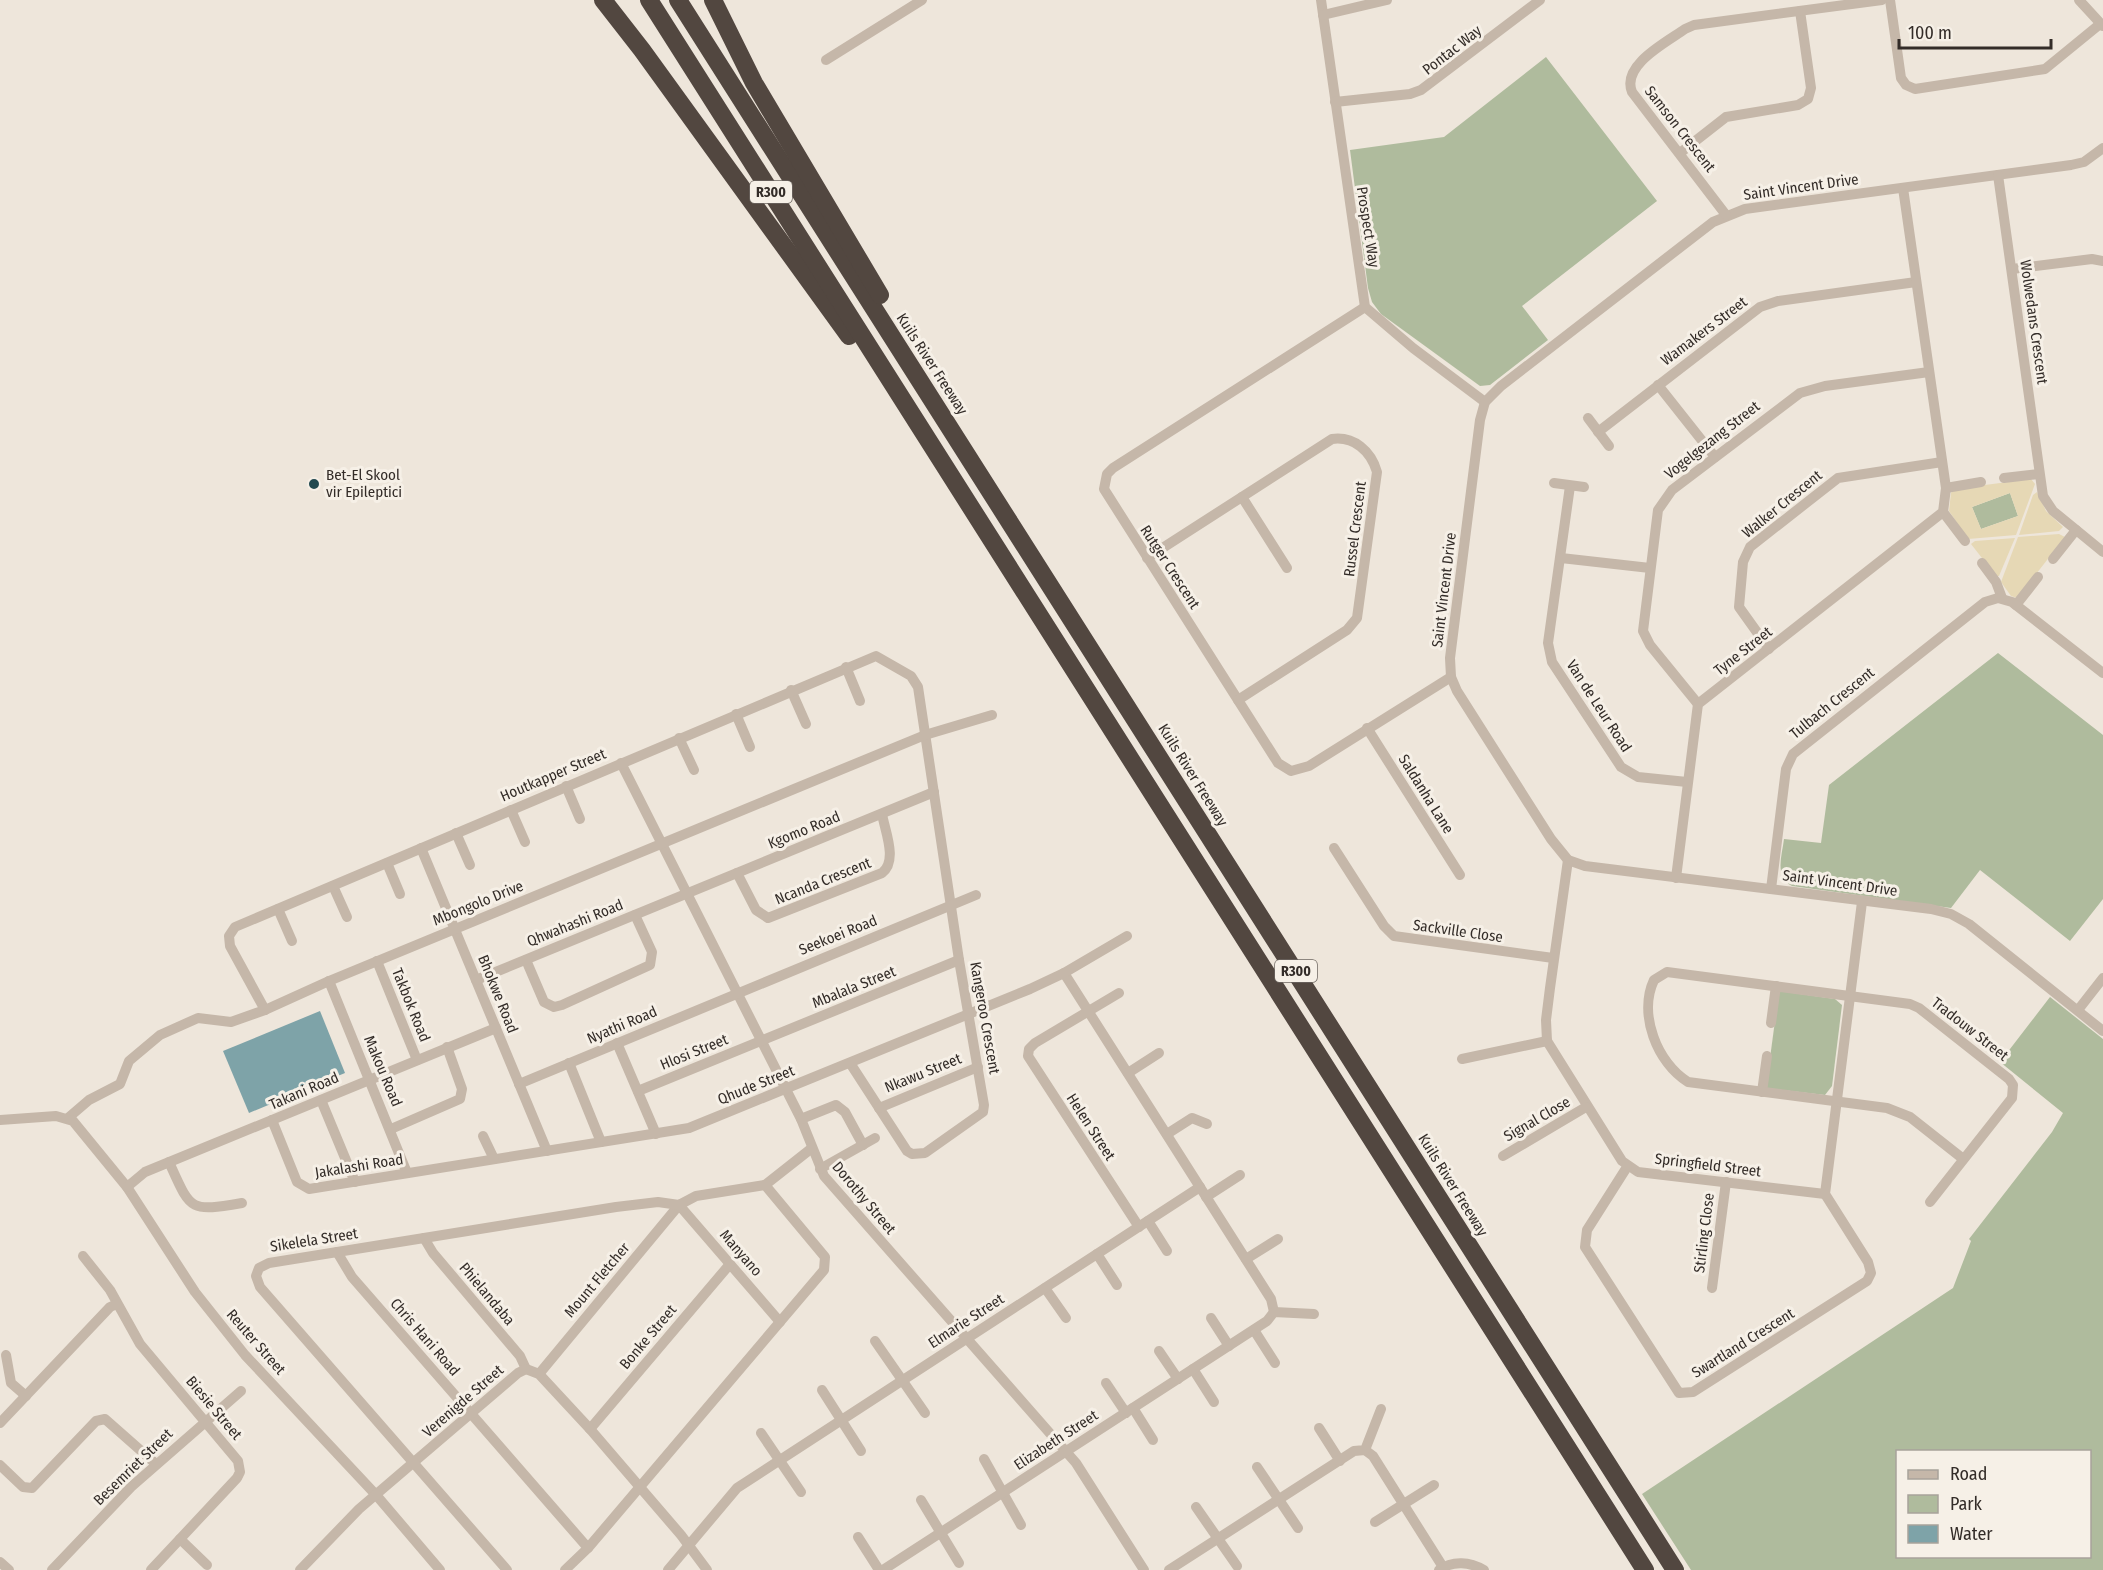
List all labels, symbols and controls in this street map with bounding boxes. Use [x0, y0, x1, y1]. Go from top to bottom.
scale bar [1899, 12, 2050, 50]
street label: Pontac Way [1419, 21, 1485, 79]
text: 100 m [1908, 22, 1952, 44]
street label: Samson Crescent [1641, 82, 1719, 176]
street label: Saint Vincent Drive [1742, 170, 1860, 204]
road number: R300 [750, 181, 792, 203]
street label: Prospect Way [1353, 185, 1383, 269]
street label: Wolwedans Crescent [2016, 258, 2052, 386]
street label: Wamakers Street [1657, 293, 1751, 369]
street label: Kuils River Freeway [893, 310, 972, 418]
street label: Vogelgezang Street [1661, 397, 1763, 483]
place label: Bet-El Skool vir Epileptici [326, 466, 402, 501]
street label: Walker Crescent [1739, 466, 1826, 542]
marker: Bet-El Skool vir Epileptici [307, 477, 321, 491]
street label: Russel Crescent [1340, 480, 1370, 578]
street label: Rutger Crescent [1136, 522, 1204, 612]
street label: Saint Vincent Drive [1428, 531, 1460, 649]
street label: Tyne Street [1710, 623, 1776, 679]
street label: Van de Leur Road [1563, 657, 1635, 755]
street label: Tulbach Crescent [1786, 663, 1878, 743]
street label: Kuils River Freeway [1154, 721, 1232, 830]
street label: Houtkapper Street [498, 745, 609, 805]
street label: Saldanha Lane [1395, 751, 1457, 837]
street label: Kgomo Road [765, 807, 843, 853]
street label: Ncanda Crescent [772, 854, 874, 908]
street label: Saint Vincent Drive [1781, 866, 1899, 900]
street label: Mbongolo Drive [430, 877, 526, 929]
street label: Qhwahashi Road [524, 896, 626, 950]
street label: Seekoei Road [796, 911, 880, 959]
street label: Sackville Close [1412, 916, 1504, 946]
street label: Bhokwe Road [474, 952, 522, 1036]
street label: Kangeroo Crescent [966, 960, 1004, 1076]
road number: R300 [1275, 960, 1317, 982]
street label: Mbalala Street [810, 962, 898, 1012]
street label: Takbok Road [388, 965, 434, 1045]
street label: Tradouw Street [1928, 993, 2012, 1065]
street label: Nyathi Road [584, 1002, 660, 1048]
street label: Hlosi Street [657, 1030, 731, 1074]
street label: Makou Road [360, 1033, 406, 1109]
street label: Nkawu Street [882, 1049, 964, 1097]
street label: Qhude Street [715, 1061, 797, 1109]
street label: Takani Road [266, 1068, 342, 1114]
street label: Helen Street [1063, 1090, 1119, 1164]
street label: Signal Close [1500, 1093, 1574, 1145]
street label: Kuils River Freeway [1414, 1131, 1492, 1240]
street label: Jakalashi Road [314, 1150, 404, 1182]
street label: Springfield Street [1654, 1150, 1762, 1180]
street label: Dorothy Street [828, 1158, 900, 1238]
street label: Stirling Close [1690, 1192, 1718, 1274]
street label: Sikelela Street [269, 1224, 359, 1256]
street label: Manyano [716, 1226, 766, 1280]
street label: Mount Fletcher [561, 1238, 634, 1321]
street label: Phielandaba [456, 1259, 518, 1329]
street label: Elmarie Street [925, 1290, 1007, 1352]
street label: Chris Hani Road [386, 1294, 464, 1380]
street label: Bonke Street [616, 1301, 680, 1373]
street label: Swartland Crescent [1688, 1304, 1798, 1382]
street label: Reuter Street [223, 1306, 289, 1379]
street label: Verenigde Street [419, 1361, 507, 1441]
street label: Biesie Street [182, 1373, 246, 1444]
street label: Elizabeth Street [1011, 1406, 1101, 1474]
street label: Besemriet Street [90, 1425, 176, 1509]
legend [1896, 1450, 2091, 1558]
text: Road [1950, 1463, 1987, 1485]
text: Park [1950, 1493, 1983, 1515]
text: Water [1950, 1523, 1993, 1545]

